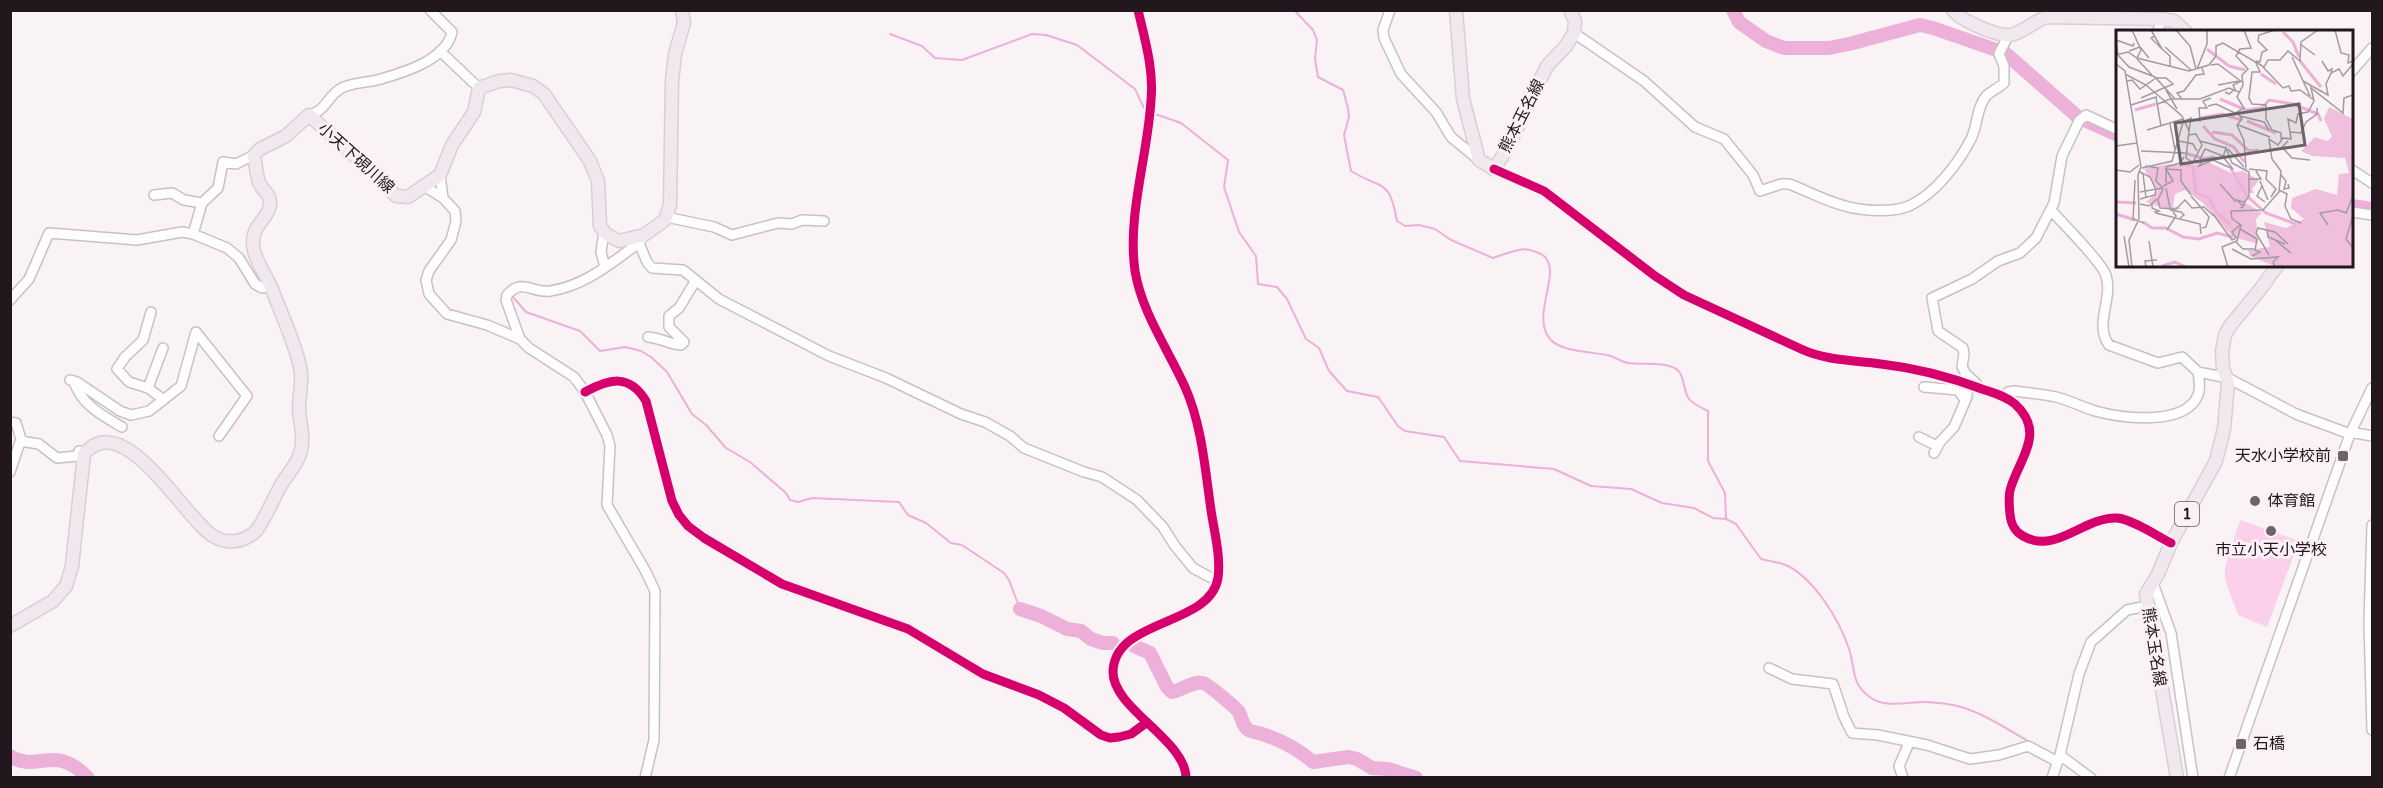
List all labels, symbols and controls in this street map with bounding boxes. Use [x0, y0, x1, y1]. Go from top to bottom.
inset map [2116, 30, 2353, 267]
street label: 熊本玉名線 [1495, 76, 1549, 156]
street label: 小天下硯川線 [314, 118, 398, 198]
place label: 天水小学校前 [2235, 446, 2331, 466]
marker: 天水小学校前 [2336, 449, 2350, 463]
place label: 体育館 [2267, 491, 2315, 511]
marker: 体育館 [2248, 494, 2262, 508]
road number: 1 [2175, 502, 2199, 526]
marker: 市立小天小学校 [2264, 524, 2278, 538]
place label: 市立小天小学校 [2215, 540, 2327, 560]
street label: 熊本玉名線 [2138, 606, 2170, 688]
place label: 石橋 [2253, 734, 2285, 754]
marker: 石橋 [2234, 737, 2248, 751]

